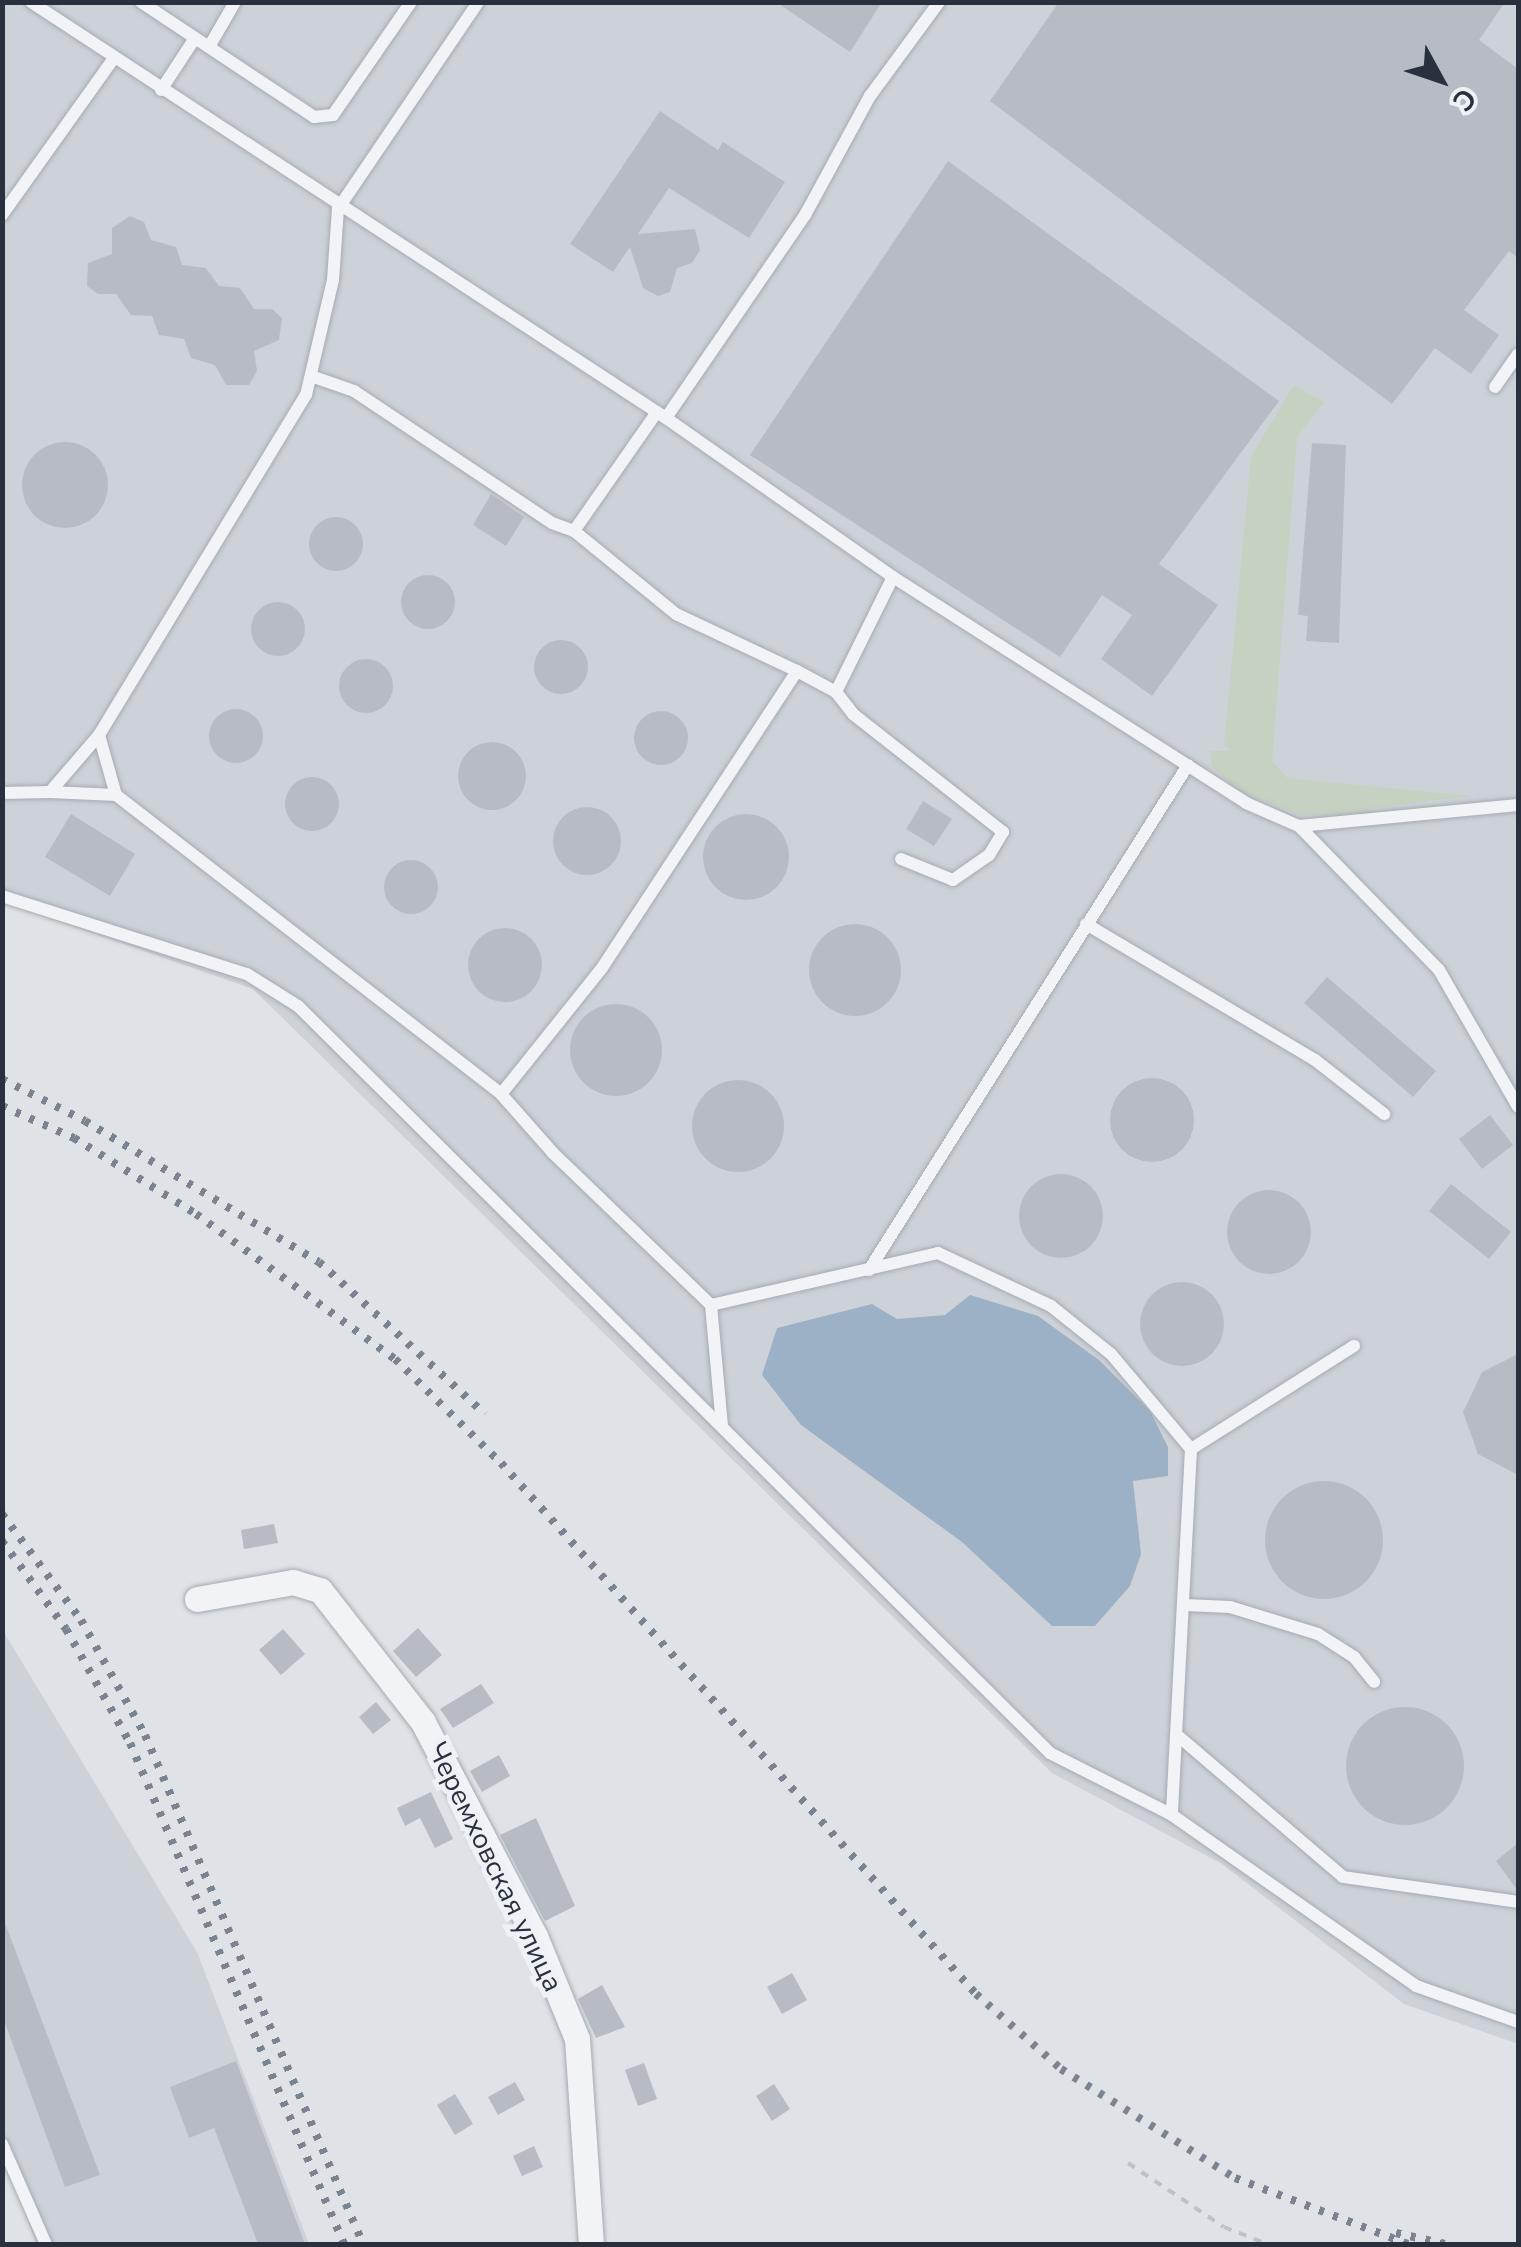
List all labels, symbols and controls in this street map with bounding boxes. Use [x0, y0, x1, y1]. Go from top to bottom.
north arrow [1391, 30, 1491, 130]
text: С [1443, 80, 1485, 119]
street label: Черемховская улица [420, 1737, 570, 1997]

